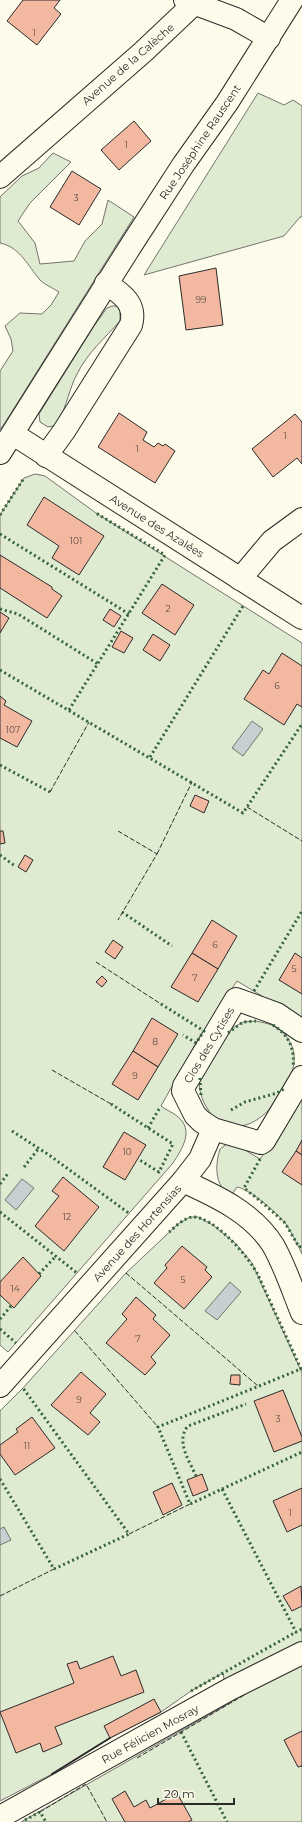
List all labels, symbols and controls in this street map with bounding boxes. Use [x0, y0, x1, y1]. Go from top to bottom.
street label: Avenue de la Calèche [79, 20, 177, 108]
house number: 1 [32, 27, 36, 38]
street label: Rue Joséphine Rauscent [156, 81, 244, 202]
house number: 1 [124, 139, 128, 150]
house number: 3 [73, 192, 79, 203]
house number: 99 [196, 294, 207, 305]
house number: 1 [283, 430, 287, 441]
house number: 1 [135, 443, 139, 454]
street label: Avenue des Azalées [107, 491, 207, 561]
house number: 101 [70, 535, 82, 546]
house number: 2 [165, 603, 171, 614]
house number: 6 [274, 680, 280, 691]
house number: 107 [6, 724, 20, 735]
house number: 6 [212, 939, 218, 950]
house number: 5 [291, 963, 297, 974]
house number: 7 [192, 972, 198, 983]
street label: Clos des Cytises [181, 1004, 238, 1086]
house number: 8 [152, 1036, 158, 1047]
house number: 9 [132, 1070, 138, 1081]
house number: 10 [122, 1146, 132, 1157]
street label: Avenue des Hortensias [90, 1181, 185, 1284]
house number: 12 [63, 1211, 71, 1222]
house number: 5 [180, 1274, 186, 1285]
house number: 14 [10, 1283, 20, 1294]
house number: 7 [135, 1333, 141, 1344]
house number: 9 [76, 1394, 82, 1405]
house number: 3 [275, 1413, 281, 1424]
house number: 11 [24, 1440, 30, 1451]
house number: 1 [288, 1507, 292, 1518]
street label: Rue Félicien Mosray [99, 1701, 201, 1767]
scale bar [158, 1780, 234, 1806]
text: 20 m [164, 1786, 195, 1801]

